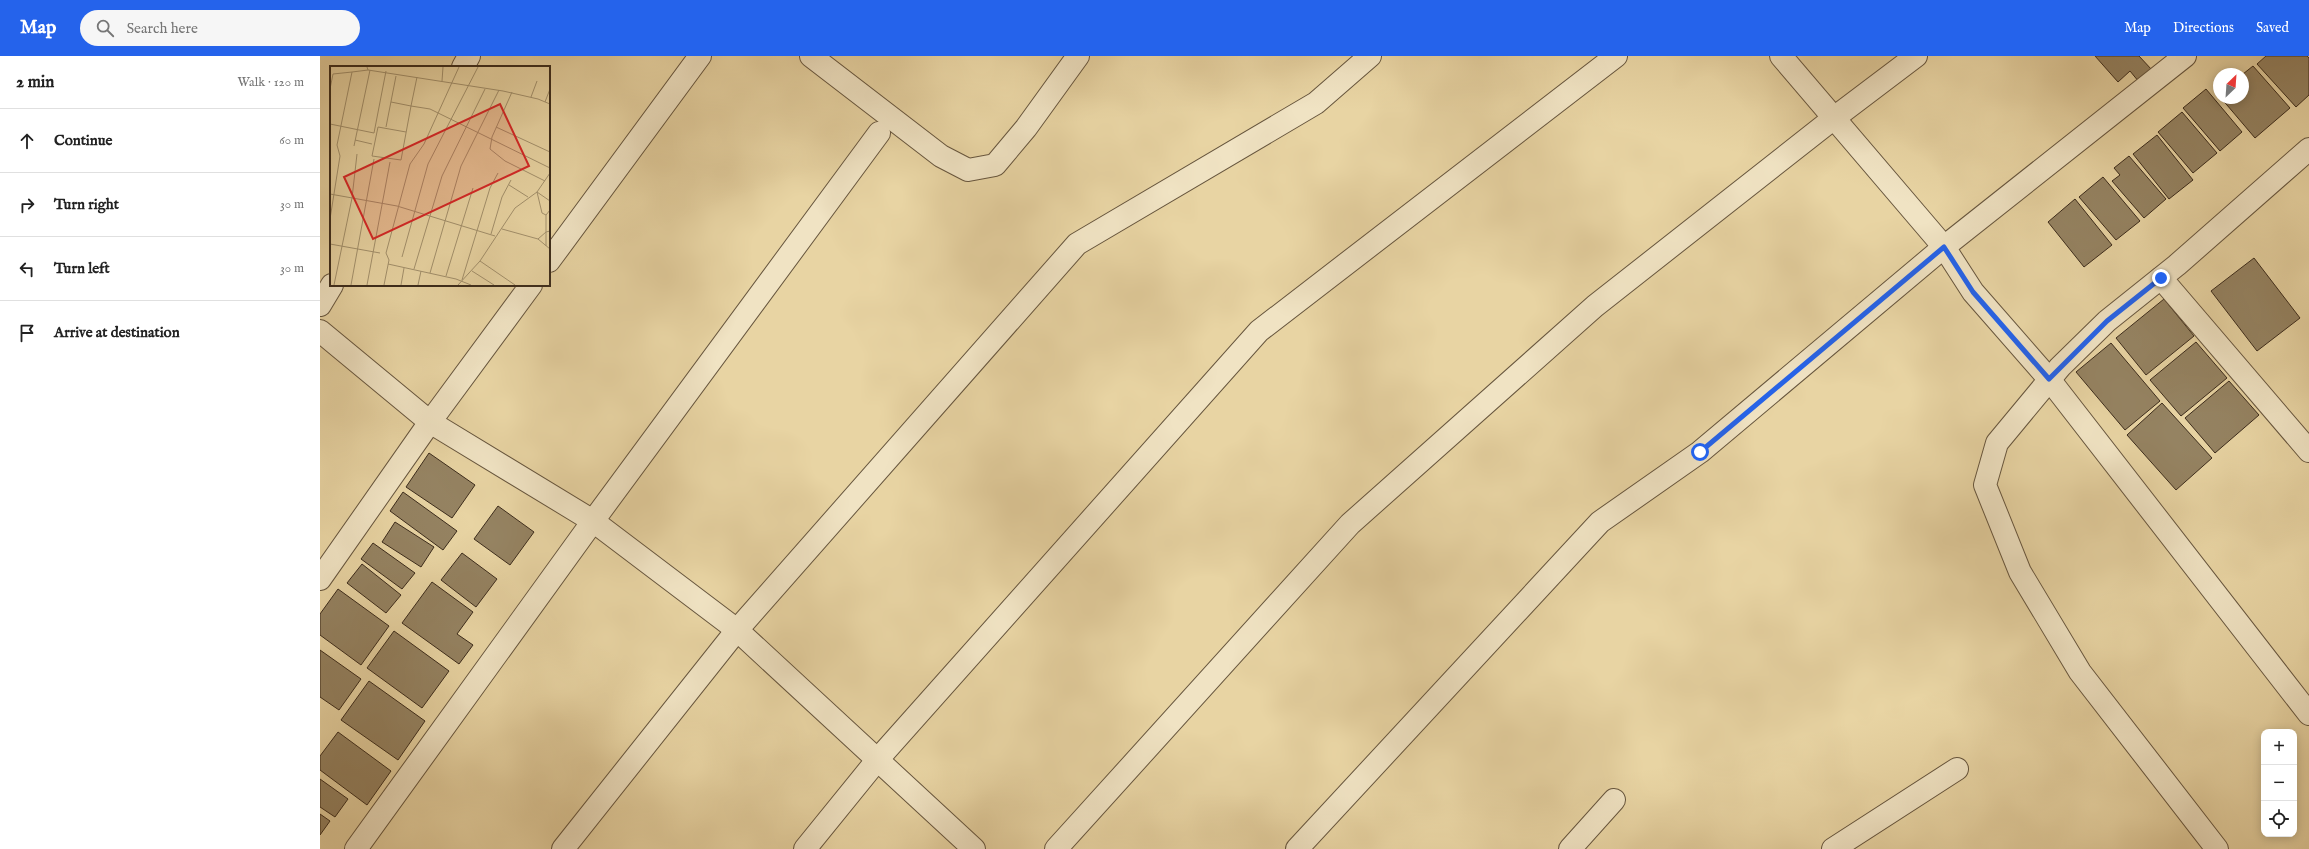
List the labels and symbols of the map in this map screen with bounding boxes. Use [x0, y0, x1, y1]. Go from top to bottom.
inset map [330, 66, 550, 286]
north arrow [2213, 68, 2249, 104]
route end [2152, 269, 2170, 287]
route start [1691, 443, 1709, 461]

